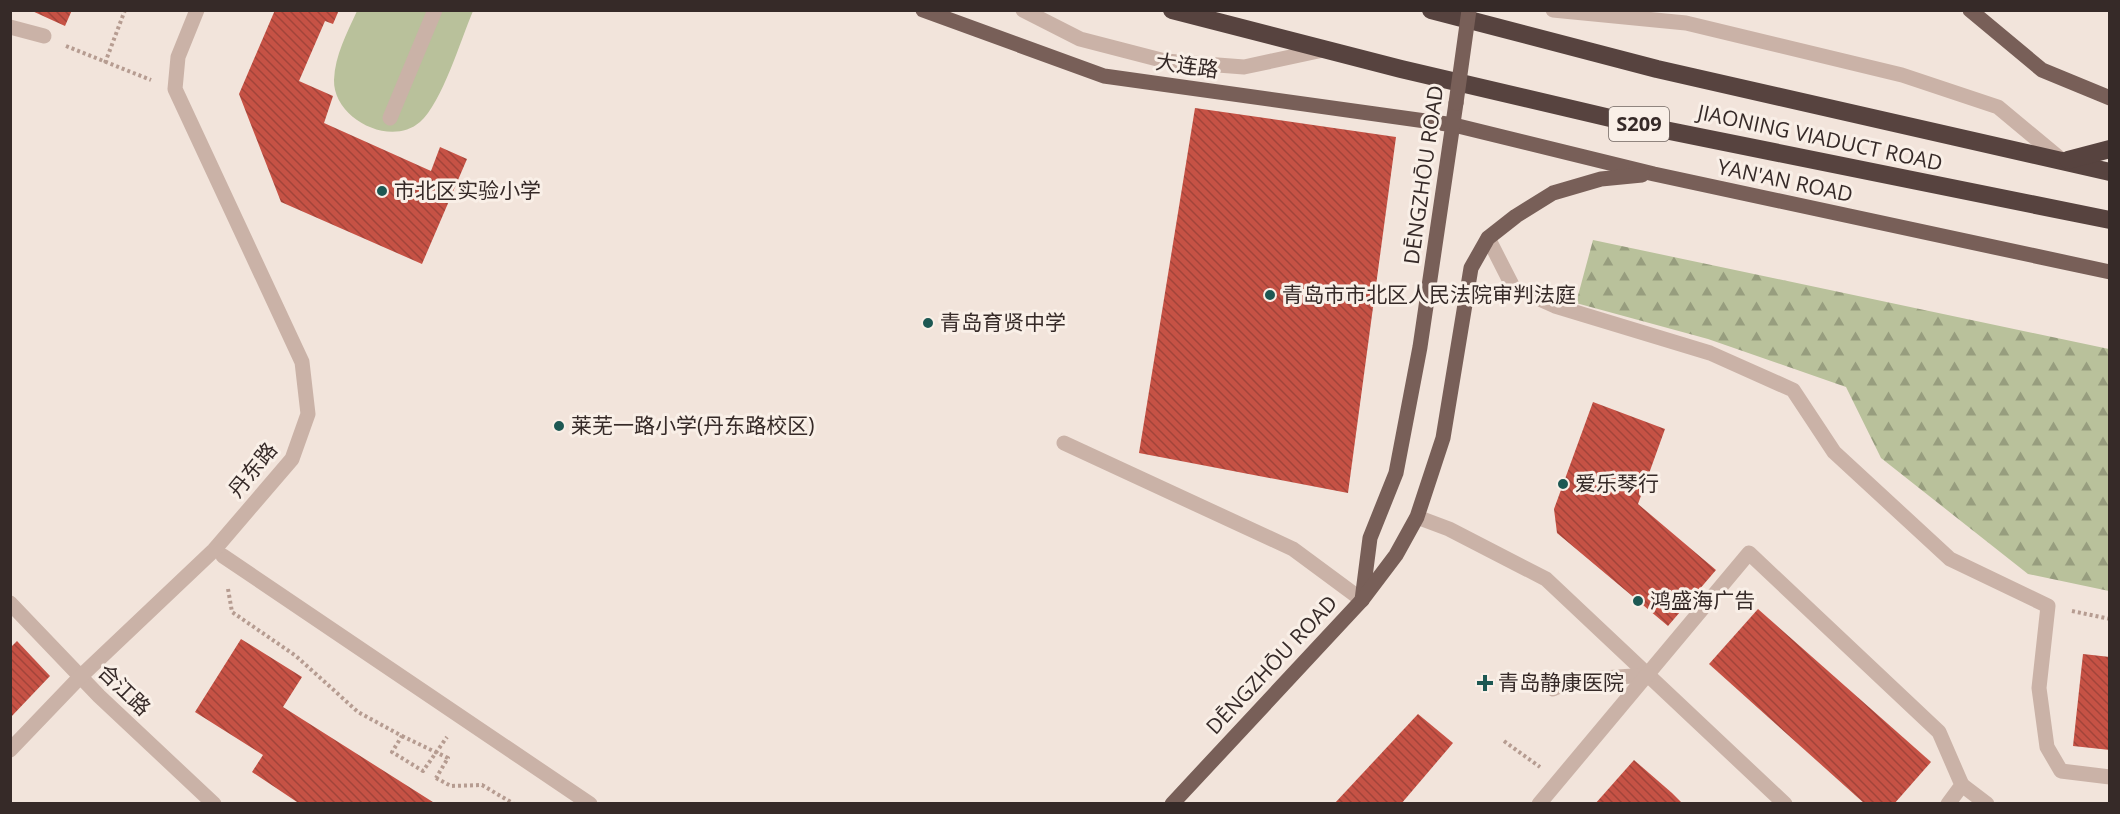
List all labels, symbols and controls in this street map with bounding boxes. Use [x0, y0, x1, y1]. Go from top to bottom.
street label: 大连路 [1154, 47, 1220, 83]
street label: DĒNGZHŌU ROAD [1397, 84, 1449, 266]
street label: JIAONING VIADUCT ROAD [1693, 97, 1945, 177]
road number: S209 [1609, 107, 1669, 141]
street label: YAN'AN ROAD [1715, 152, 1856, 208]
place label: 市北区实验小学 [394, 176, 541, 204]
marker: 市北区实验小学 [375, 184, 389, 198]
place label: 青岛市市北区人民法院审判法庭 [1282, 280, 1576, 308]
marker: 青岛市市北区人民法院审判法庭 [1263, 288, 1277, 302]
place label: 青岛育贤中学 [940, 308, 1066, 336]
marker: 青岛育贤中学 [921, 316, 935, 330]
place label: 莱芜一路小学(丹东路校区) [571, 411, 814, 439]
marker: 莱芜一路小学(丹东路校区) [552, 419, 566, 433]
street label: 丹东路 [222, 436, 283, 503]
place label: 爱乐琴行 [1575, 469, 1659, 497]
marker: 爱乐琴行 [1556, 477, 1570, 491]
place label: 鸿盛海广告 [1650, 586, 1755, 614]
street label: DĒNGZHŌU ROAD [1200, 589, 1343, 740]
marker: 鸿盛海广告 [1631, 594, 1645, 608]
street label: 合江路 [92, 657, 157, 721]
place label: 青岛静康医院 [1498, 668, 1624, 696]
marker: 青岛静康医院 [1476, 674, 1494, 692]

